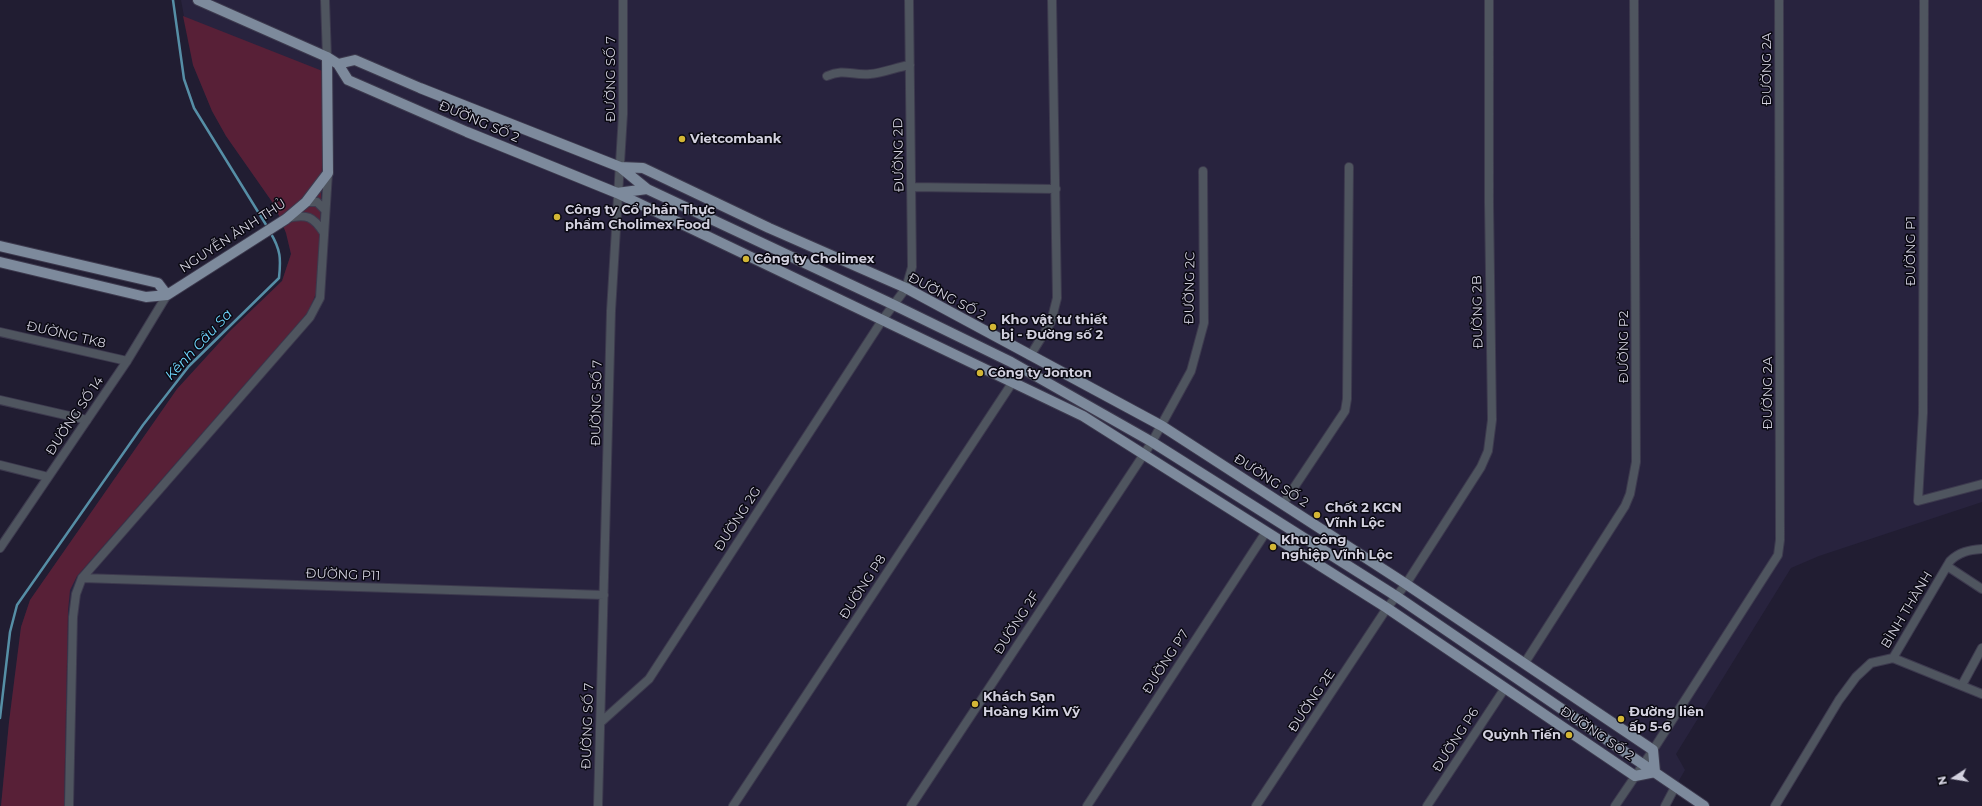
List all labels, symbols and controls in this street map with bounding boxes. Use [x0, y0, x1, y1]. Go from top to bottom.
street label: ĐƯỜNG 2A [1759, 33, 1775, 105]
street label: ĐƯỜNG SỐ 7 [603, 36, 619, 122]
street label: ĐƯỜNG SỐ 2 [436, 98, 522, 146]
street label: ĐƯỜNG 2D [891, 118, 907, 192]
place label: Vietcombank [690, 131, 781, 147]
marker: Vietcombank [677, 134, 687, 144]
street label: NGUYỄN ẢNH THỦ [177, 196, 289, 276]
place label: Công ty Cổ phần Thực phẩm Cholimex Food [565, 202, 715, 233]
marker: Công ty Cổ phần Thực phẩm Cholimex Food [552, 212, 562, 222]
street label: ĐƯỜNG P1 [1903, 216, 1919, 286]
place label: Công ty Cholimex [754, 251, 875, 267]
street label: ĐƯỜNG 2C [1182, 252, 1198, 324]
marker: Công ty Cholimex [741, 254, 751, 264]
street label: ĐƯỜNG SỐ 2 [905, 270, 989, 324]
street label: ĐƯỜNG 2B [1470, 275, 1486, 349]
water label: Kênh Cầu Sa [162, 306, 236, 384]
street label: ĐƯỜNG P2 [1616, 311, 1632, 383]
place label: Kho vật tư thiết bị - Đường số 2 [1001, 312, 1108, 343]
street label: ĐƯỜNG TK8 [25, 318, 107, 352]
marker: Kho vật tư thiết bị - Đường số 2 [988, 322, 998, 332]
street label: ĐƯỜNG 2A [1760, 357, 1776, 429]
street label: ĐƯỜNG SỐ 7 [588, 360, 606, 446]
place label: Công ty Jonton [988, 365, 1092, 381]
marker: Công ty Jonton [975, 368, 985, 378]
street label: ĐƯỜNG SỐ 14 [43, 374, 107, 458]
street label: ĐƯỜNG SỐ 2 [1231, 451, 1311, 511]
street label: ĐƯỜNG 2G [711, 484, 765, 554]
place label: Chốt 2 KCN Vĩnh Lộc [1325, 500, 1402, 531]
marker: Chốt 2 KCN Vĩnh Lộc [1312, 510, 1322, 520]
place label: Khu công nghiệp Vĩnh Lộc [1281, 532, 1393, 563]
marker: Khu công nghiệp Vĩnh Lộc [1268, 542, 1278, 552]
street label: ĐƯỜNG P8 [836, 552, 890, 622]
street label: ĐƯỜNG P11 [305, 566, 381, 584]
street label: BÌNH THÀNH [1878, 569, 1936, 651]
street label: ĐƯỜNG 2F [991, 589, 1043, 657]
street label: ĐƯỜNG P7 [1140, 627, 1192, 697]
street label: ĐƯỜNG 2E [1285, 667, 1339, 735]
street label: ĐƯỜNG SỐ 7 [579, 683, 597, 769]
place label: Khách Sạn Hoàng Kim Vỹ [983, 689, 1080, 720]
marker: Khách Sạn Hoàng Kim Vỹ [970, 699, 980, 709]
street label: ĐƯỜNG SỐ 2 [1557, 704, 1637, 764]
place label: Đường liên ấp 5-6 [1629, 704, 1704, 735]
street label: ĐƯỜNG P6 [1429, 705, 1483, 775]
marker: Đường liên ấp 5-6 [1616, 714, 1626, 724]
place label: Quỳnh Tiến [1483, 727, 1561, 743]
marker: Quỳnh Tiến [1564, 730, 1574, 740]
north arrow [1934, 758, 1974, 798]
text: N [1934, 775, 1950, 786]

